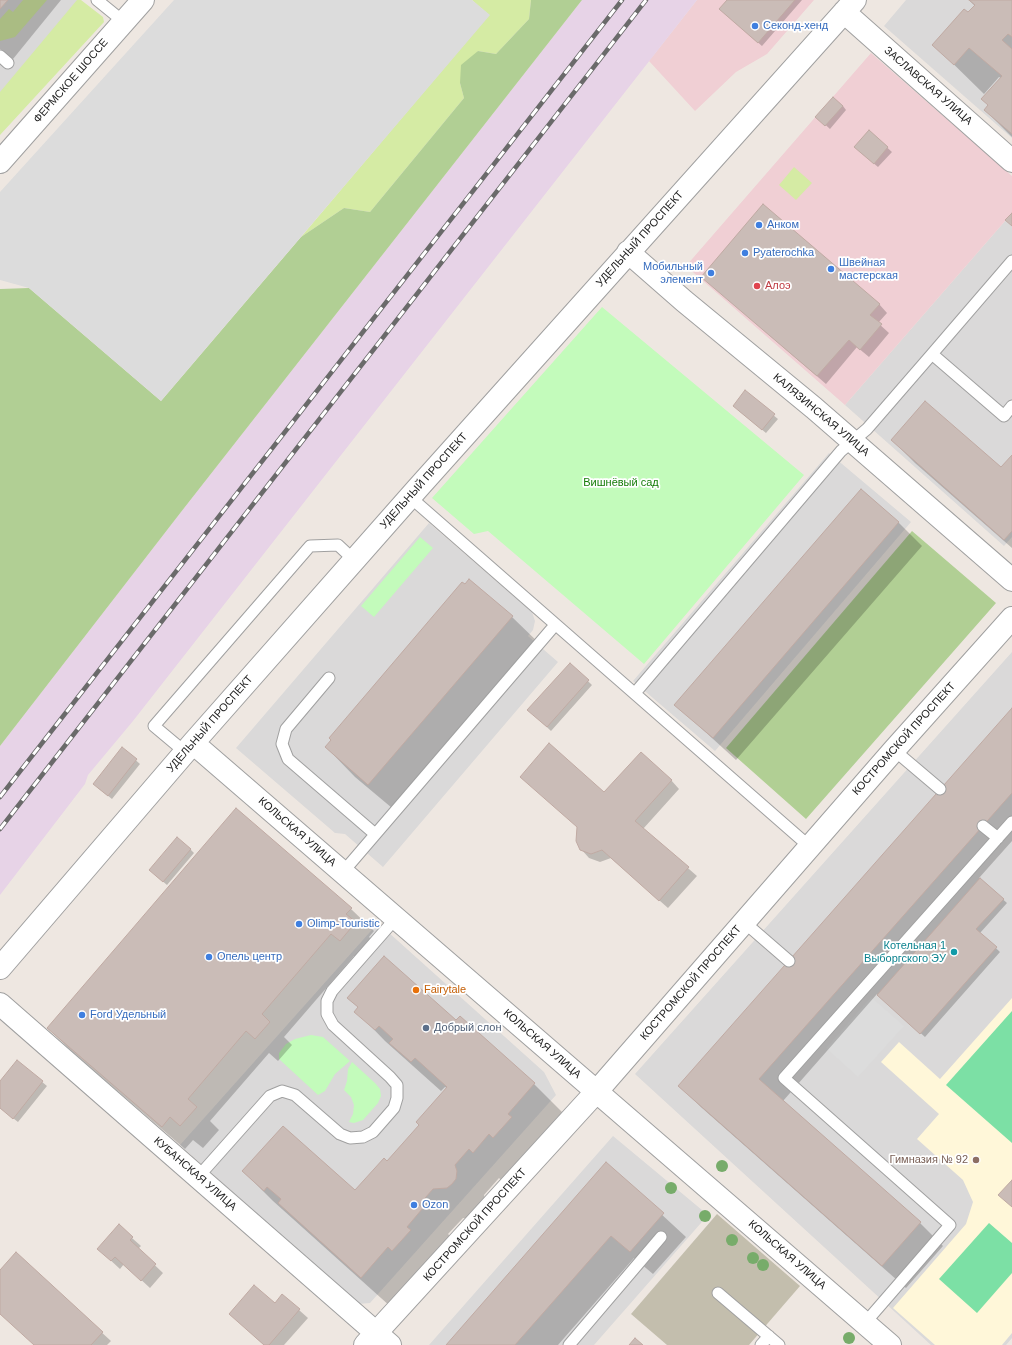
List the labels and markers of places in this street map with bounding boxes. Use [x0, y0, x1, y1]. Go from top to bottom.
place label: Секонд-хенд [763, 19, 828, 33]
marker: Секонд-хенд [750, 21, 760, 31]
place label: Анком [767, 218, 799, 232]
marker: Анком [754, 220, 764, 230]
place label: Pyaterochka [753, 246, 814, 260]
marker: Pyaterochka [740, 248, 750, 258]
place label: Швейная мастерская [839, 256, 898, 282]
place label: Мобильный элемент [643, 260, 703, 286]
marker: Швейная мастерская [826, 264, 836, 274]
marker: Мобильный элемент [706, 268, 716, 278]
place label: Алоэ [765, 279, 791, 293]
marker: Алоэ [752, 281, 762, 291]
place label: Olimp-Touristic [307, 917, 380, 931]
marker: Olimp-Touristic [294, 919, 304, 929]
place label: Котельная 1 Выборгского ЭУ [864, 939, 946, 965]
marker: Котельная 1 Выборгского ЭУ [949, 947, 959, 957]
place label: Опель центр [217, 950, 282, 964]
marker: Опель центр [204, 952, 214, 962]
place label: Fairytale [424, 983, 466, 997]
marker: Fairytale [411, 985, 421, 995]
place label: Ford Удельный [90, 1008, 166, 1022]
marker: Ford Удельный [77, 1010, 87, 1020]
place label: Добрый слон [434, 1021, 501, 1035]
marker: Добрый слон [421, 1023, 431, 1033]
place label: Гимназия № 92 [890, 1153, 968, 1167]
marker: Гимназия № 92 [971, 1155, 981, 1165]
place label: Ozon [422, 1198, 448, 1212]
marker: Ozon [409, 1200, 419, 1210]

